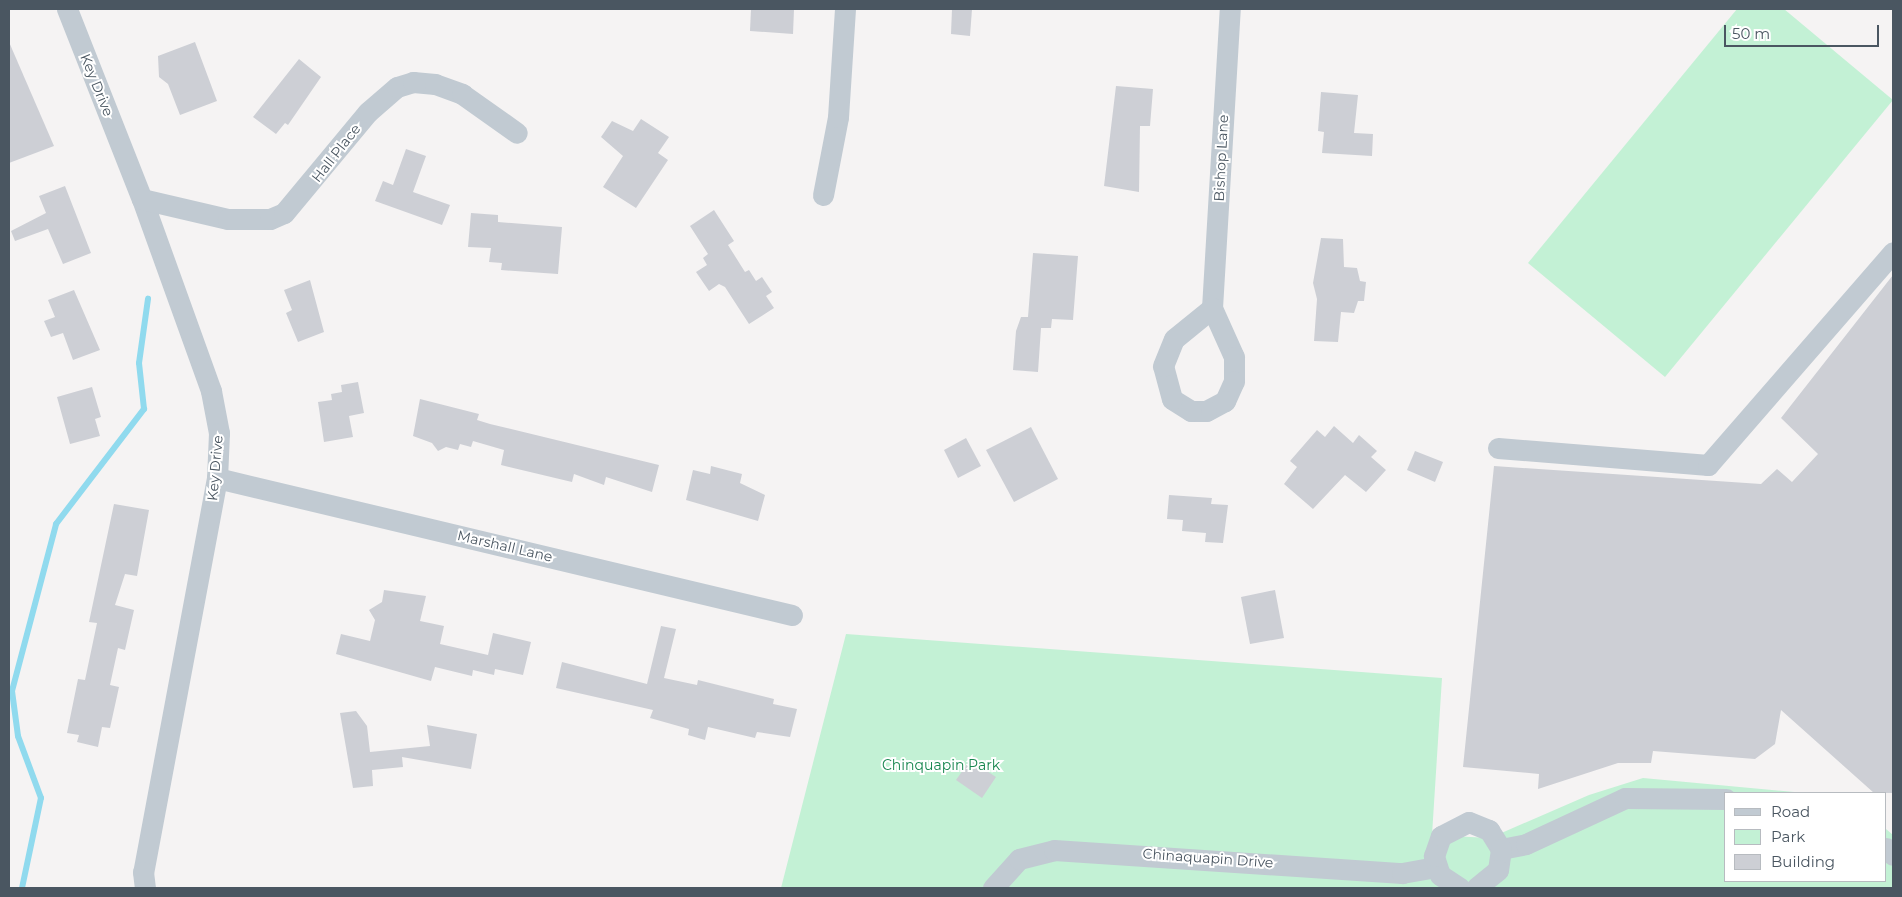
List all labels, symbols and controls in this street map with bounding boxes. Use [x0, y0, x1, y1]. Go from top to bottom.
scale bar [1727, 15, 1882, 47]
text: 50 m [1732, 24, 1770, 43]
street label: Key Drive [77, 51, 117, 119]
street label: Bishop Lane [1210, 114, 1232, 202]
street label: Hall Place [308, 121, 364, 185]
street label: Key Drive [204, 434, 226, 502]
street label: Marshall Lane [456, 527, 554, 565]
park label: Chinquapin Park [882, 757, 1000, 773]
legend [1724, 792, 1887, 882]
text: Road [1771, 802, 1810, 821]
text: Park [1771, 827, 1805, 846]
street label: Chinaquapin Drive [1142, 845, 1274, 871]
text: Building [1771, 852, 1835, 871]

